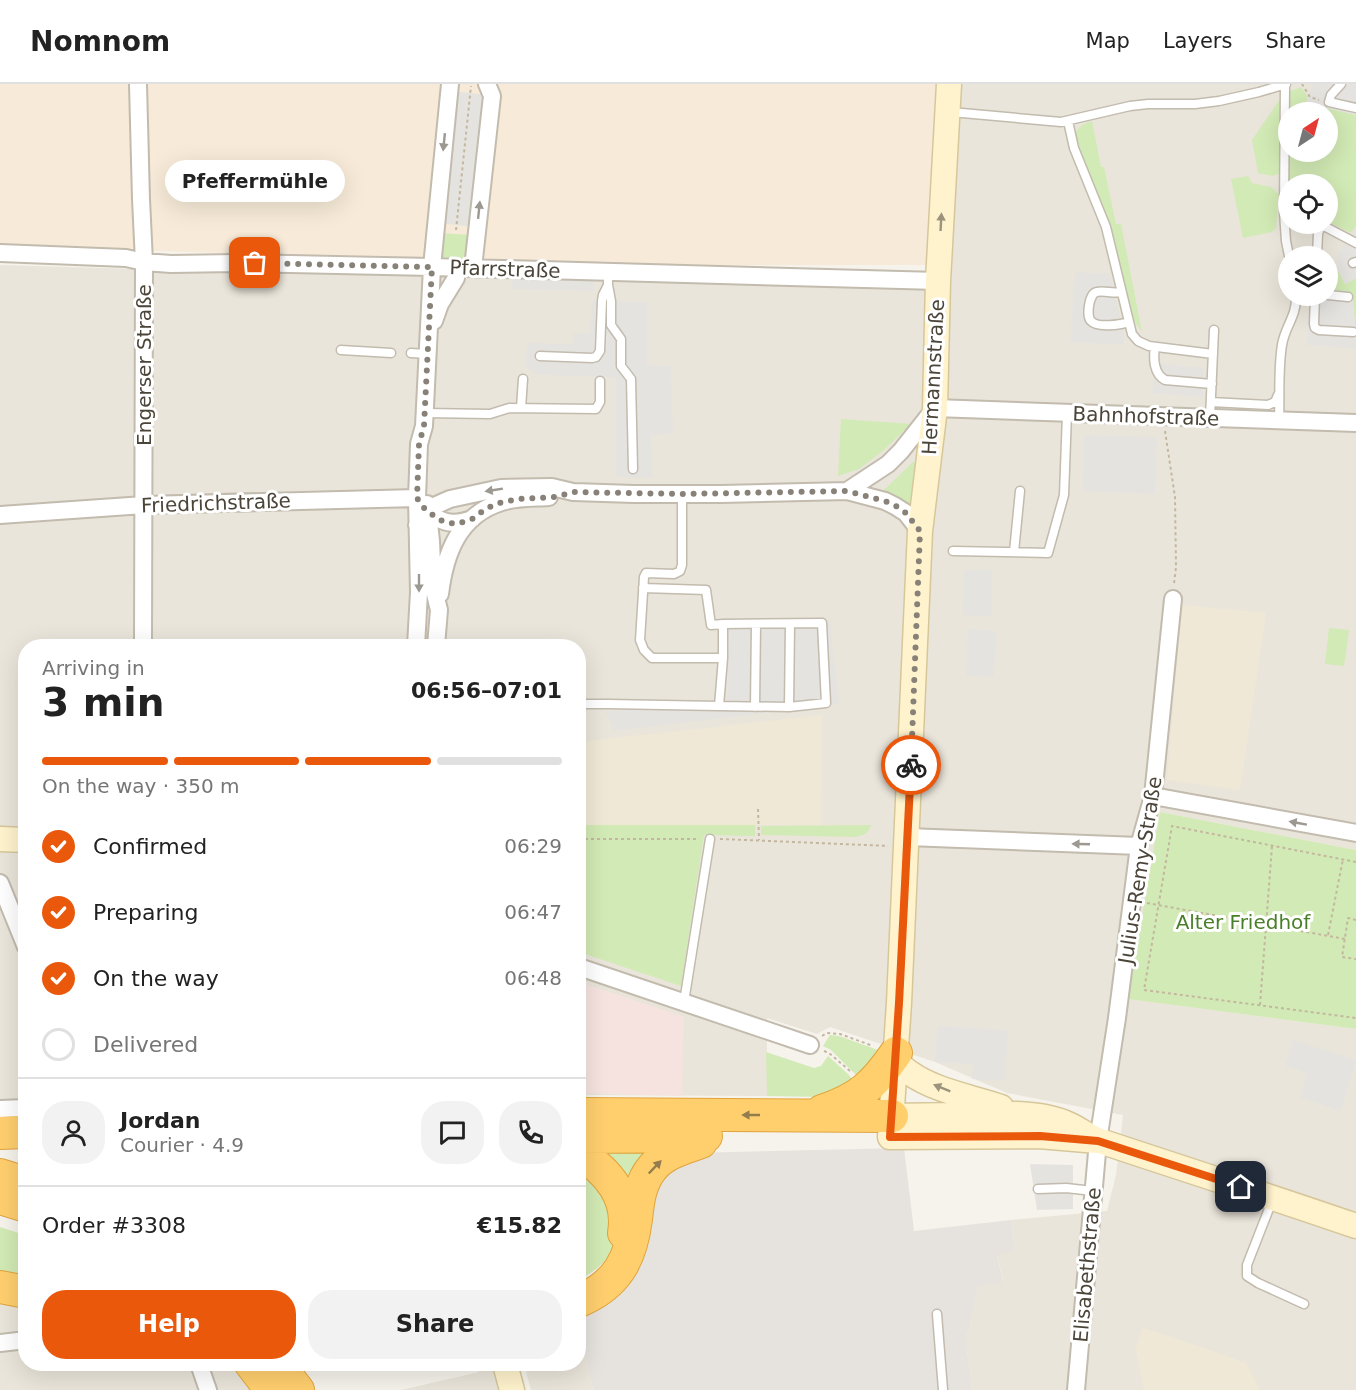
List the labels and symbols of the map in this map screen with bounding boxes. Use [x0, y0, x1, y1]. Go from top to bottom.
north arrow [1278, 102, 1338, 162]
one-way arrow [439, 133, 449, 152]
callout: Pfeffermühle [165, 161, 345, 203]
one-way arrow [475, 200, 484, 219]
one-way arrow [937, 213, 946, 232]
pin [229, 237, 280, 288]
street label: Pfarrstraße [449, 255, 561, 283]
street label: Engerser Straße [132, 284, 156, 446]
street label: Hermannstraße [917, 299, 949, 455]
street label: Bahnhofstraße [1072, 401, 1220, 431]
one-way arrow [484, 485, 503, 494]
street label: Friedrichstraße [141, 488, 291, 518]
one-way arrow [414, 574, 424, 593]
courier [881, 735, 941, 795]
street label: Julius-Remy-Straße [1113, 775, 1167, 967]
one-way arrow [1289, 818, 1308, 827]
one-way arrow [1071, 839, 1090, 848]
park label: Alter Friedhof [1176, 910, 1311, 934]
one-way arrow [933, 1083, 951, 1092]
one-way arrow [742, 1110, 761, 1120]
one-way arrow [648, 1159, 662, 1174]
pin [1215, 1161, 1266, 1212]
street label: Elisabethstraße [1068, 1186, 1106, 1344]

